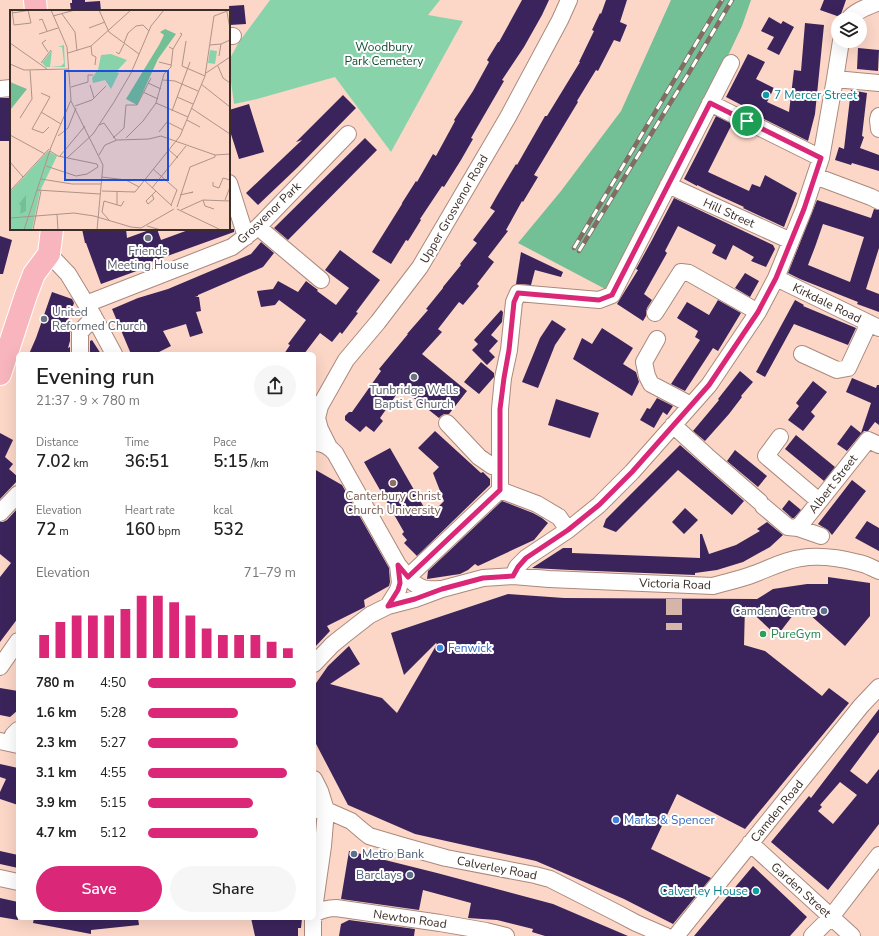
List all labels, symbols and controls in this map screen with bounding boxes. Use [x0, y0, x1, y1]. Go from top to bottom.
inset map [10, 10, 230, 230]
map controls [831, 12, 867, 48]
button: layers [831, 12, 867, 48]
park label: Woodbury Park Cemetery [344, 39, 424, 69]
place label: 7 Mercer Street [774, 87, 858, 103]
marker: 7 Mercer Street [761, 90, 771, 100]
pin [730, 104, 764, 138]
icon: arrive [736, 110, 758, 132]
street label: Upper Grosvenor Road [416, 152, 492, 266]
street label: Grosvenor Park [234, 178, 305, 247]
street label: Hill Street [701, 195, 758, 232]
marker: Friends Meeting House [143, 233, 153, 243]
place label: Friends Meeting House [107, 243, 189, 273]
street label: Kirkdale Road [790, 279, 864, 327]
place label: United Reformed Church [52, 304, 146, 334]
marker: United Reformed Church [39, 314, 49, 324]
text: Evening run [36, 362, 155, 392]
button: share [254, 365, 296, 407]
marker: Tunbridge Wells Baptist Church [409, 372, 419, 382]
place label: Tunbridge Wells Baptist Church [369, 382, 459, 412]
text: 21:37 · 9 × 780 m [36, 392, 140, 410]
text: Distance [36, 435, 79, 450]
text: Time [125, 435, 149, 450]
text: Pace [213, 435, 237, 450]
text: 7.02 [36, 450, 71, 473]
text: 36:51 [125, 450, 170, 473]
text: 5:15 [213, 450, 248, 473]
street label: Albert Street [805, 451, 861, 517]
text: km [71, 456, 88, 471]
text: /km [248, 456, 269, 471]
marker: Canterbury Christ Church University [388, 478, 398, 488]
place label: Canterbury Christ Church University [345, 488, 442, 518]
text: Elevation [36, 503, 82, 518]
text: Heart rate [125, 503, 175, 518]
text: kcal [213, 503, 233, 518]
text: 72 [36, 518, 56, 541]
text: 160 [125, 518, 155, 541]
text: 532 [213, 518, 244, 541]
text: m [56, 524, 69, 539]
text: bpm [155, 524, 180, 539]
text: Elevation [36, 564, 90, 582]
text: 71–79 m [244, 564, 296, 582]
street label: Victoria Road [638, 575, 711, 593]
place label: Camden Centre [733, 603, 816, 619]
marker: Camden Centre [819, 606, 829, 616]
place label: PureGym [771, 626, 821, 642]
marker: PureGym [758, 629, 768, 639]
place label: Fenwick [448, 640, 493, 656]
marker: Fenwick [435, 643, 445, 653]
text: 780 m [36, 674, 74, 692]
text: 4:50 [100, 674, 126, 692]
text: 1.6 km [36, 704, 77, 722]
text: 5:28 [100, 704, 126, 722]
text: 2.3 km [36, 734, 77, 752]
text: 5:27 [100, 734, 126, 752]
text: 3.1 km [36, 764, 77, 782]
text: 4:55 [100, 764, 126, 782]
street label: Camden Road [747, 777, 807, 845]
text: 3.9 km [36, 794, 77, 812]
text: 5:15 [100, 794, 126, 812]
place label: Marks & Spencer [624, 812, 715, 828]
marker: Marks & Spencer [611, 815, 621, 825]
text: 4.7 km [36, 824, 77, 842]
text: 5:12 [100, 824, 126, 842]
place label: Metro Bank [362, 846, 425, 862]
marker: Metro Bank [349, 849, 359, 859]
street label: Calverley Road [456, 852, 538, 884]
street label: Garden Street [768, 859, 835, 922]
button: Save [36, 866, 162, 912]
button: Share [170, 866, 296, 912]
place label: Barclays [356, 867, 402, 883]
marker: Barclays [405, 870, 415, 880]
place label: Calverley House [660, 883, 748, 899]
marker: Calverley House [751, 886, 761, 896]
street label: Newton Road [372, 906, 448, 932]

